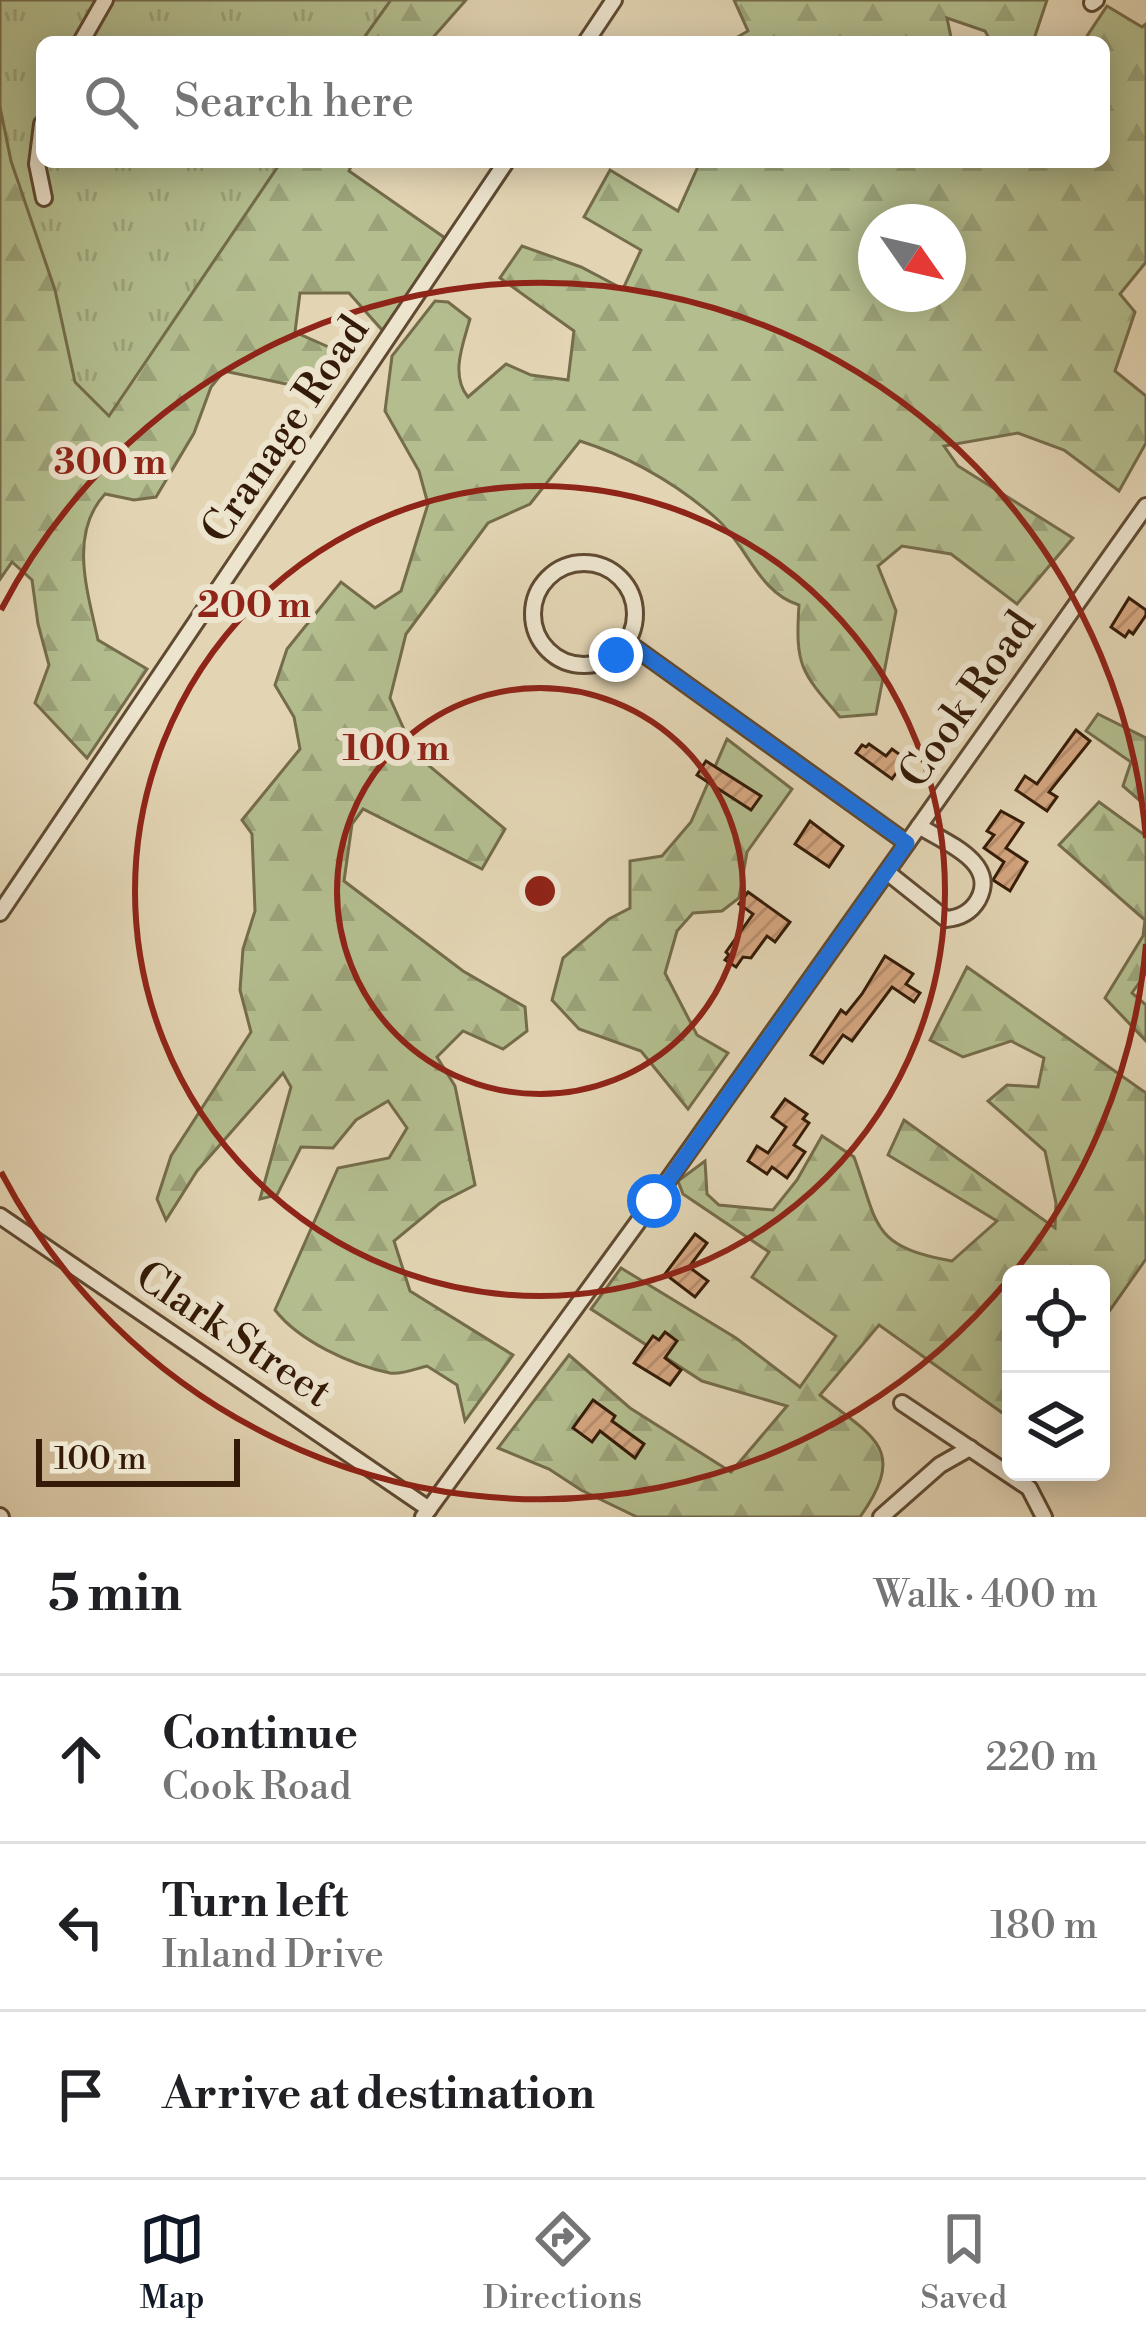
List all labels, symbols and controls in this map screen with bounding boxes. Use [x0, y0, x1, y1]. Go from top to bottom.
search box [36, 36, 1110, 168]
icon: search [78, 69, 144, 135]
text: Search here [174, 74, 414, 131]
north arrow [858, 204, 966, 312]
street label: Cranage Road [191, 306, 382, 554]
text: 300 m [54, 441, 167, 486]
text: 200 m [197, 584, 311, 629]
street label: Cook Road [888, 601, 1048, 799]
route end [589, 628, 643, 682]
text: 100 m [343, 727, 450, 772]
centre of rings [519, 870, 561, 912]
route start [627, 1174, 681, 1228]
street label: Clark Street [125, 1250, 341, 1420]
map controls [1002, 1265, 1110, 1481]
button: locate [1002, 1265, 1110, 1373]
button: layers [1002, 1373, 1110, 1481]
scale bar [36, 1433, 240, 1486]
text: 100 m [54, 1439, 147, 1480]
text: 5 min [48, 1563, 182, 1627]
text: Walk · 400 m [874, 1571, 1098, 1620]
text: Continue [162, 1706, 358, 1763]
icon: ahead [48, 1726, 114, 1792]
text: 220 m [985, 1734, 1098, 1783]
text: Cook Road [162, 1763, 351, 1812]
text: Turn left [162, 1874, 348, 1931]
icon: left [48, 1894, 114, 1960]
text: 180 m [990, 1902, 1098, 1951]
text: Inland Drive [162, 1931, 384, 1980]
icon: arrive [48, 2062, 114, 2128]
text: Arrive at destination [162, 2066, 595, 2123]
tab: Map [139, 2206, 205, 2319]
tab: Directions [483, 2206, 642, 2319]
tab: Saved [920, 2206, 1007, 2319]

